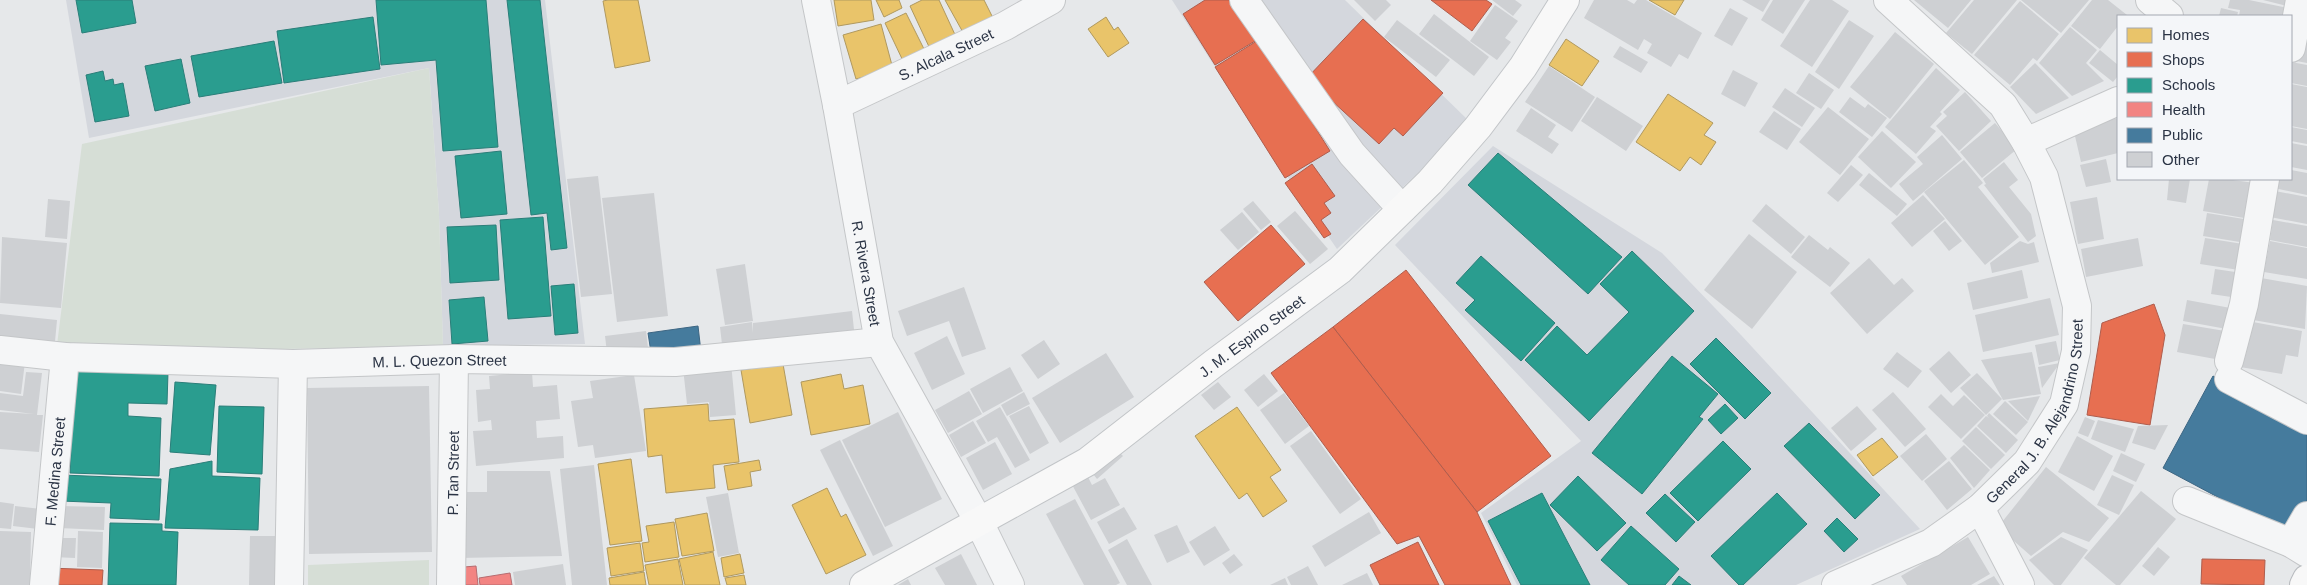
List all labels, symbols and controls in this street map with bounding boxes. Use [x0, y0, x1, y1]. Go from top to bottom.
legend [2117, 15, 2292, 180]
street label: S. Alcala Street [896, 24, 996, 83]
text: Homes [2162, 26, 2210, 43]
text: Shops [2162, 51, 2205, 68]
text: Schools [2162, 76, 2215, 93]
text: Health [2162, 101, 2205, 118]
text: Public [2162, 126, 2203, 143]
text: Other [2162, 151, 2200, 168]
street label: R. Rivera Street [849, 219, 885, 328]
street label: J. M. Espino Street [1195, 291, 1308, 380]
street label: General J. B. Alejandrino Street [1982, 318, 2085, 507]
street label: M. L. Quezon Street [372, 351, 508, 370]
street label: F. Medina Street [41, 415, 68, 527]
street label: P. Tan Street [443, 430, 462, 515]

